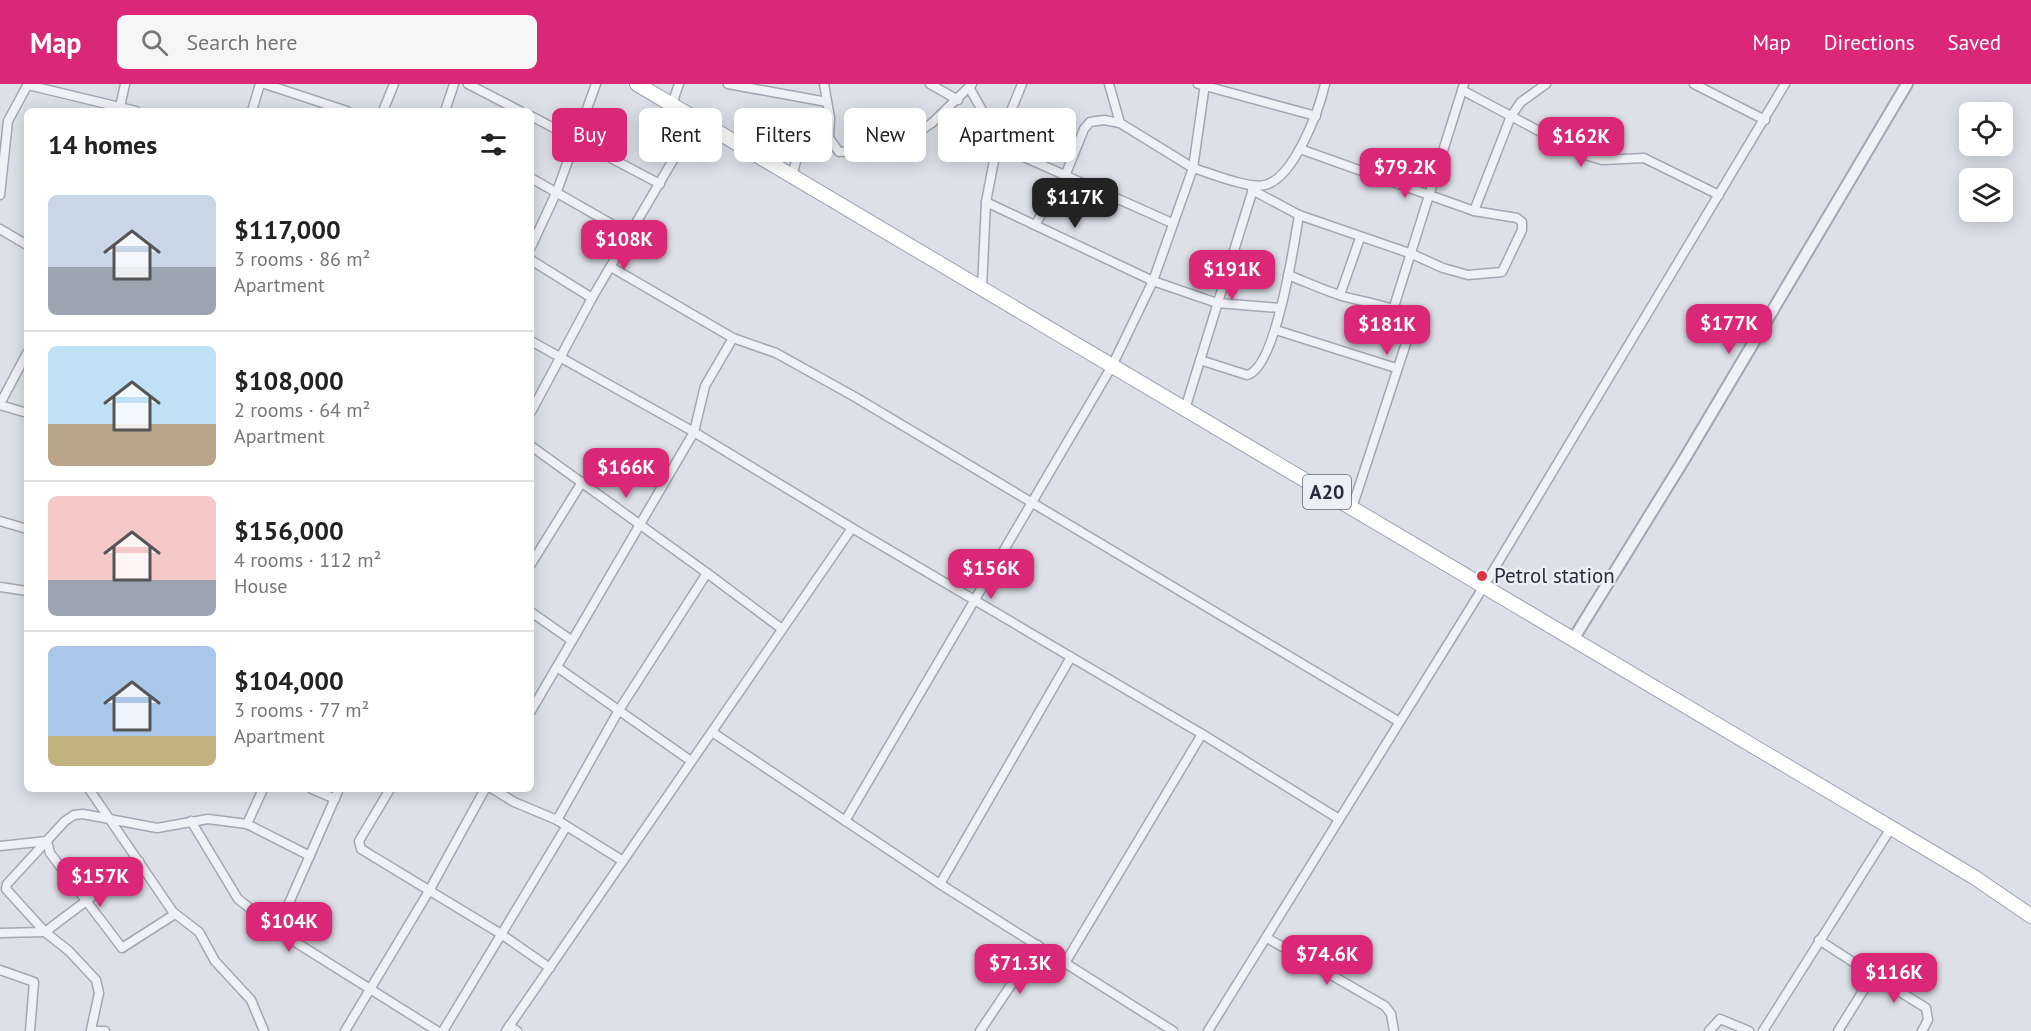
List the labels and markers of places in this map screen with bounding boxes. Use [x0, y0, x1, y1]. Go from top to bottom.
pin: $162K [1539, 117, 1623, 168]
pin: $79.2K [1356, 148, 1454, 199]
pin: $117K [1033, 178, 1117, 229]
pin: $108K [582, 220, 666, 271]
pin: $191K [1190, 250, 1274, 301]
pin: $177K [1687, 304, 1771, 355]
pin: $181K [1345, 305, 1429, 356]
pin: $166K [584, 448, 668, 499]
pin: $156K [949, 549, 1033, 600]
place label: Petrol station [1494, 562, 1615, 589]
marker: Petrol station [1475, 569, 1489, 583]
pin: $157K [58, 857, 142, 908]
pin: $104K [247, 902, 331, 953]
pin: $74.6K [1278, 935, 1376, 986]
pin: $71.3K [971, 944, 1069, 995]
pin: $116K [1852, 953, 1936, 1004]

